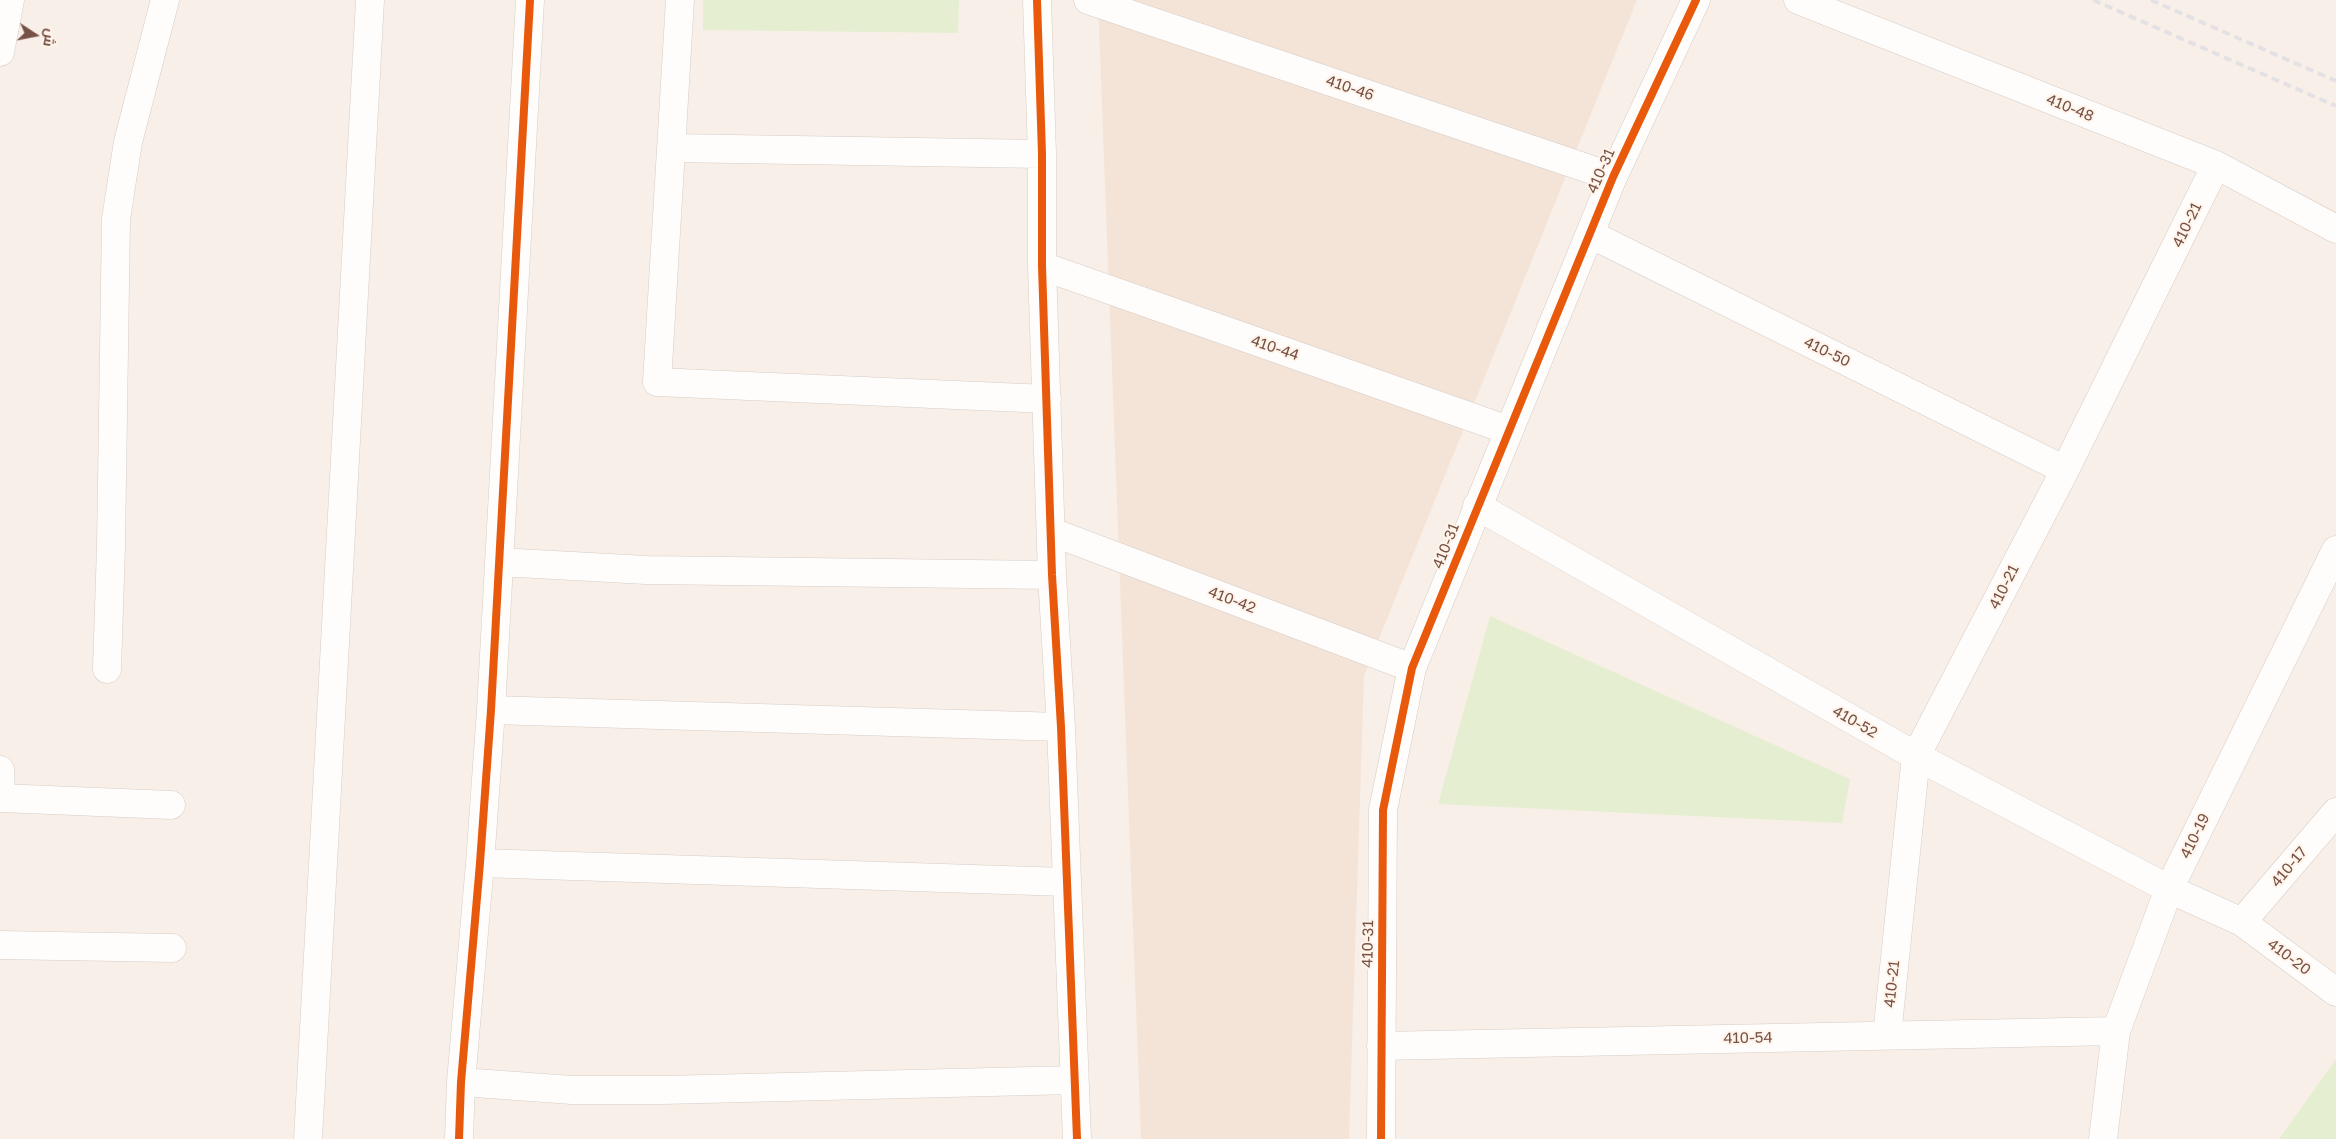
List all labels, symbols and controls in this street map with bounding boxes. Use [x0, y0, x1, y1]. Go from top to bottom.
north arrow [10, 10, 60, 60]
text: ش [40, 28, 60, 48]
street label: 410-46 [1324, 71, 1376, 105]
street label: 410-48 [2044, 90, 2096, 126]
street label: 410-31 [1583, 146, 1619, 196]
street label: 410-21 [2169, 200, 2205, 250]
street label: 410-44 [1249, 331, 1301, 365]
street label: 410-50 [1801, 333, 1853, 371]
street label: 410-31 [1429, 521, 1463, 571]
street label: 410-21 [1985, 562, 2023, 612]
street label: 410-42 [1206, 583, 1258, 617]
street label: 410-52 [1829, 702, 1881, 742]
street label: 410-19 [2176, 811, 2214, 861]
street label: 410-17 [2267, 843, 2311, 891]
street label: 410-31 [1359, 920, 1377, 968]
street label: 410-20 [2264, 935, 2314, 979]
street label: 410-21 [1881, 959, 1903, 1009]
street label: 410-54 [1723, 1029, 1773, 1047]

